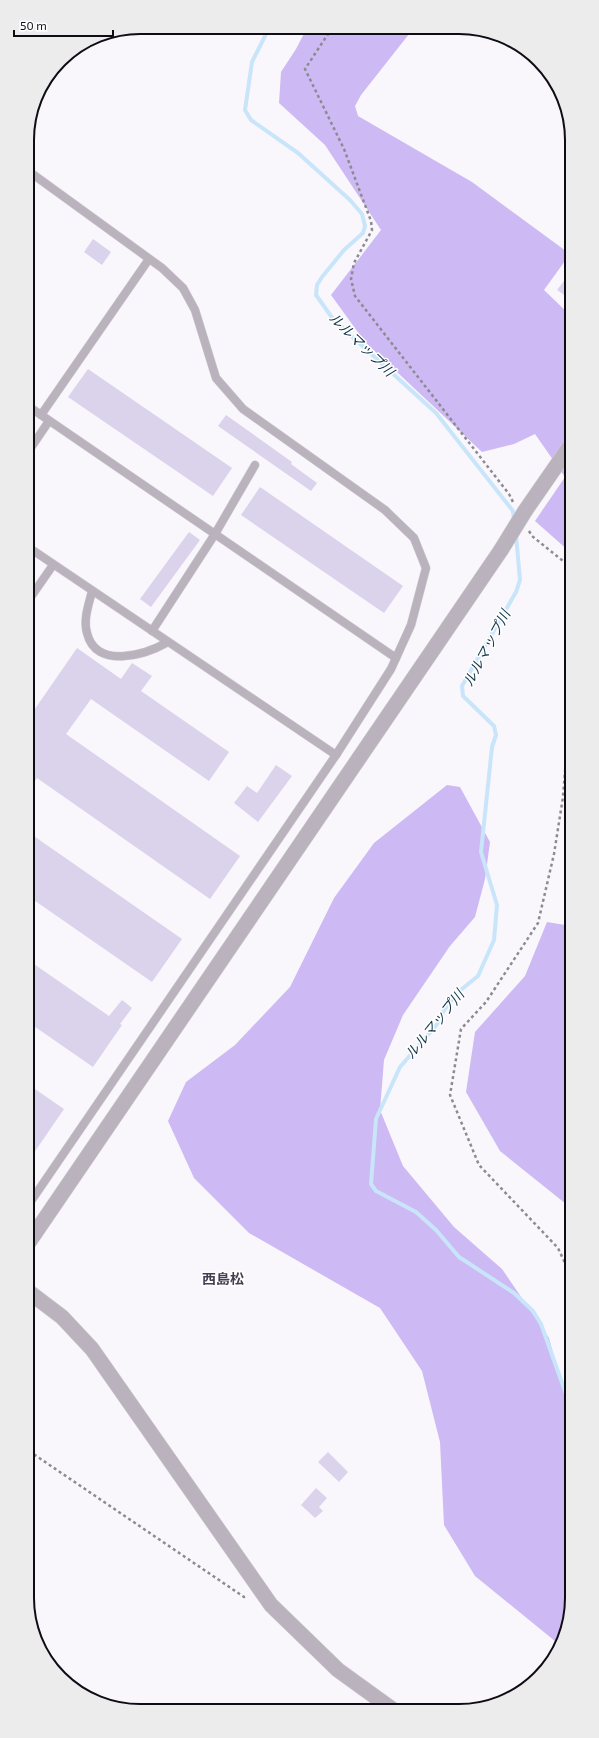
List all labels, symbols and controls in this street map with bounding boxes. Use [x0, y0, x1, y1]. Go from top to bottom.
scale bar [14, 12, 113, 38]
text: 50 m [20, 18, 47, 32]
water label: ルルマップ川 [326, 309, 400, 381]
water label: ルルマップ川 [459, 605, 514, 689]
water label: ルルマップ川 [401, 984, 468, 1062]
district label: 西島松 [202, 1270, 244, 1287]

